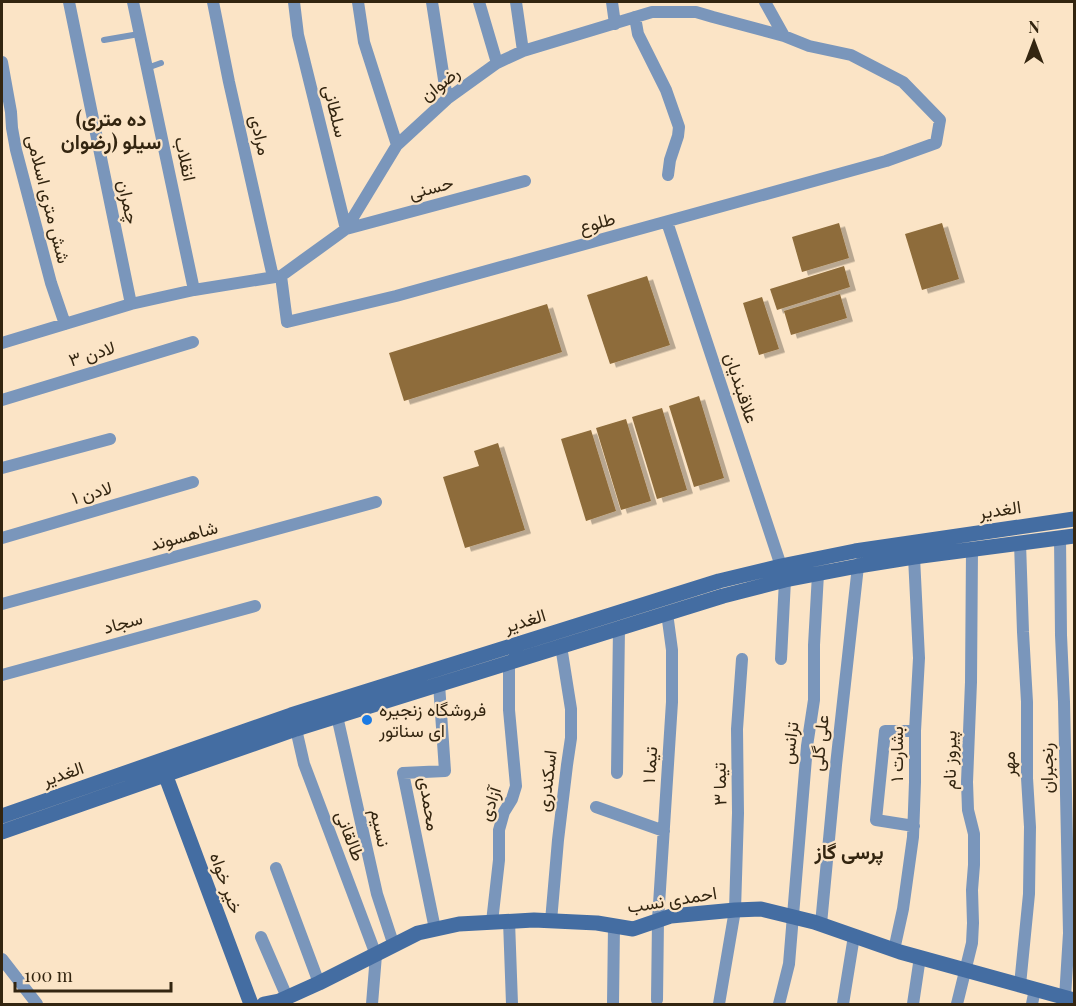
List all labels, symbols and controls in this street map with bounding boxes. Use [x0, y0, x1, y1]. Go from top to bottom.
north arrow [1004, 12, 1064, 72]
text: N [1028, 16, 1040, 37]
street label: رضوان [415, 60, 464, 106]
street label: سلطانی [318, 82, 354, 140]
district label: (ده متری سیلو (رضوان [61, 104, 161, 155]
street label: مرادی [245, 112, 277, 157]
street label: شش متری اسلامی [21, 132, 77, 266]
street label: انقلاب [170, 134, 202, 183]
street label: حسنی [406, 170, 456, 204]
street label: چمران [112, 178, 145, 226]
street label: طلوع [576, 206, 618, 239]
street label: لادن ۳ [66, 335, 118, 371]
street label: علاقبندیان [719, 349, 765, 426]
street label: لادن ۱ [69, 475, 115, 509]
street label: الغدیر [976, 494, 1023, 524]
street label: شاهسوند [147, 514, 220, 556]
street label: الغدیر [500, 602, 549, 638]
street label: سجاد [100, 605, 145, 639]
place label: فروشگاه زنجیره ای سناتور [378, 697, 486, 742]
marker: فروشگاه زنجیره ای سناتور [360, 713, 374, 727]
street label: علی گلی [804, 713, 834, 772]
street label: ترانس [774, 720, 804, 766]
street label: بشارت ۱ [884, 726, 908, 782]
street label: پیروز نام [936, 730, 963, 790]
street label: رنجبران [1034, 743, 1058, 793]
street label: تیما ۱ [636, 746, 662, 784]
street label: اسکندری [530, 749, 562, 813]
street label: مهر [996, 751, 1020, 778]
street label: الغدیر [38, 755, 87, 792]
street label: تیما ۳ [707, 762, 731, 806]
street label: محمدی [414, 775, 446, 833]
street label: آزادی [472, 782, 507, 824]
street label: طالقانی [330, 807, 371, 864]
street label: نسیم [364, 807, 397, 849]
district label: پرسی گاز [813, 837, 884, 866]
street label: خیر خواه [205, 849, 249, 916]
street label: احمدی نسب [625, 880, 718, 918]
scale bar [15, 955, 171, 993]
text: 100 m [24, 963, 73, 987]

